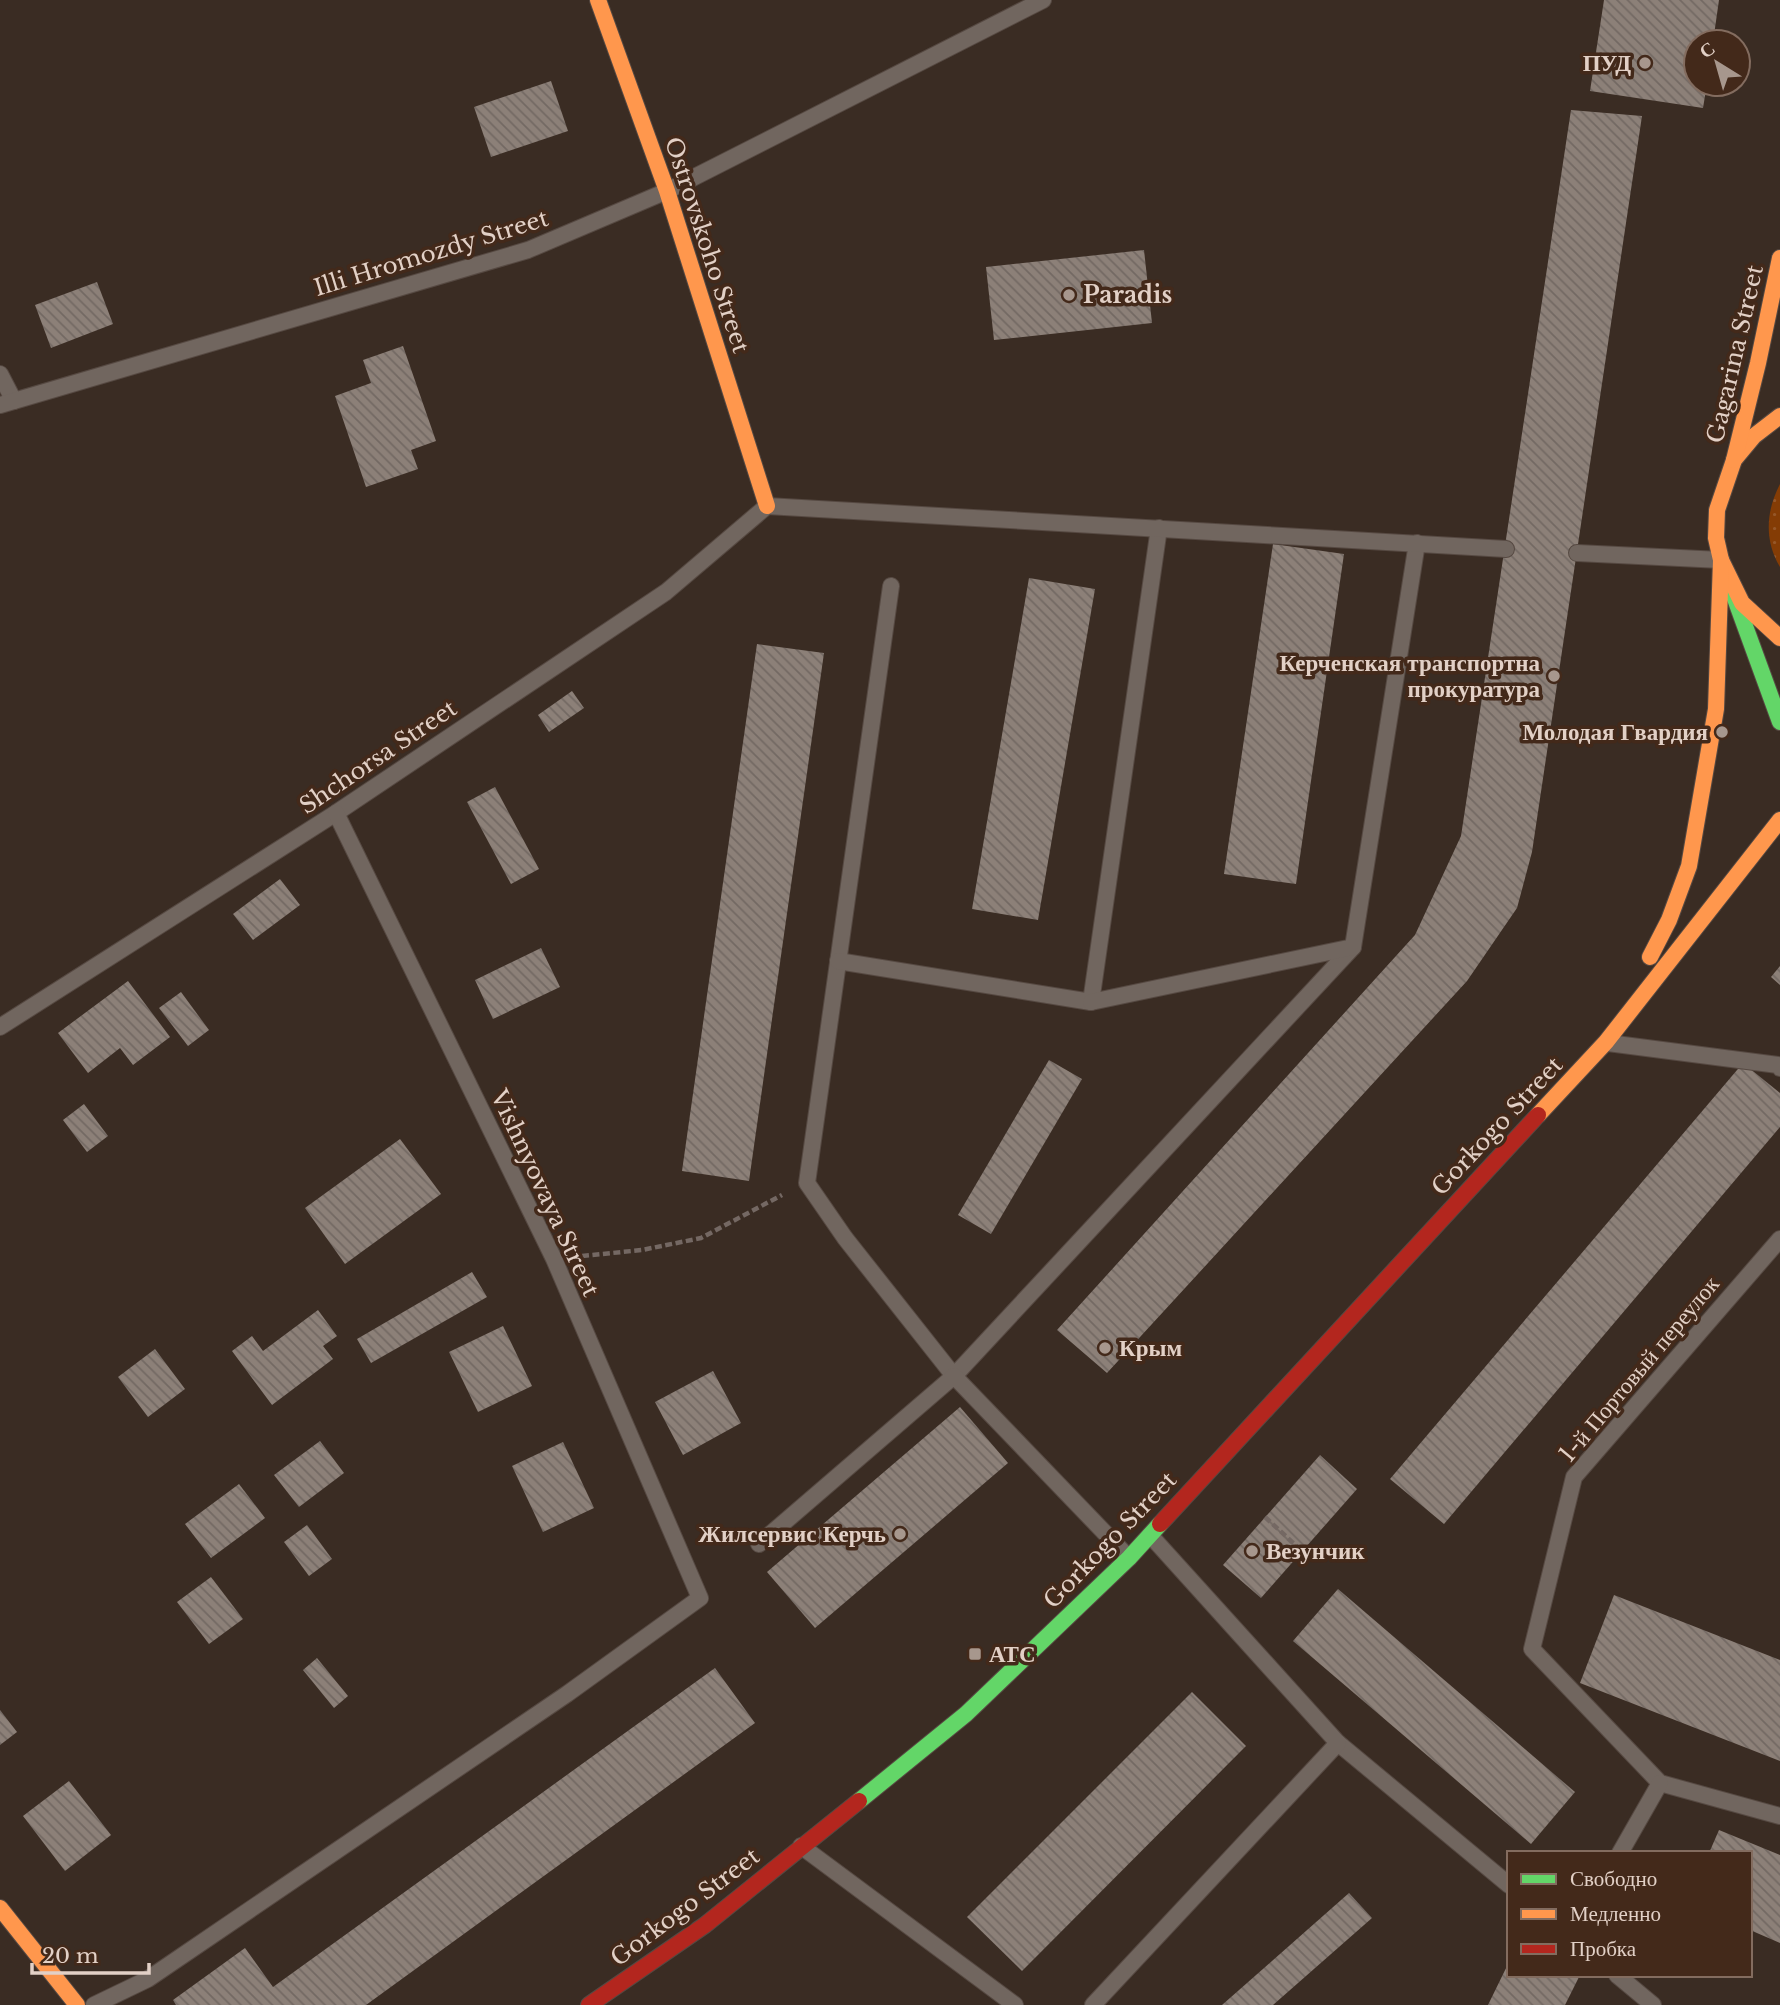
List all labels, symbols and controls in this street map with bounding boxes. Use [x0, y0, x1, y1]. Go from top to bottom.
north arrow [1682, 28, 1752, 98]
text: С [1695, 37, 1719, 63]
place label: ПУД [1583, 49, 1631, 77]
marker: ПУД [1637, 55, 1653, 71]
street label: Ostrovskoho Street [659, 134, 755, 357]
street label: Illi Hromozdy Street [310, 204, 552, 302]
street label: Gagarina Street [1701, 262, 1769, 446]
place label: Paradis [1083, 281, 1172, 309]
marker: Paradis [1061, 287, 1077, 303]
place label: Керченская транспортна прокуратура [1280, 649, 1540, 703]
marker: Керченская транспортна прокуратура [1546, 668, 1562, 684]
street label: Shchorsa Street [294, 694, 462, 820]
place label: Молодая Гвардия [1522, 718, 1708, 746]
marker: Молодая Гвардия [1714, 724, 1730, 740]
street label: Gorkogo Street [1426, 1051, 1568, 1201]
street label: Vishnyovaya Street [484, 1084, 605, 1301]
street label: 1-й Портовый переулок [1553, 1270, 1725, 1468]
place label: Крым [1119, 1334, 1182, 1362]
marker: Крым [1097, 1340, 1113, 1356]
street label: Gorkogo Street [1038, 1466, 1182, 1614]
place label: Жилсервис Керчь [698, 1520, 886, 1548]
marker: Жилсервис Керчь [892, 1526, 908, 1542]
place label: Везунчик [1266, 1537, 1365, 1565]
marker: Везунчик [1244, 1543, 1260, 1559]
place label: АТС [989, 1640, 1036, 1668]
marker: АТС [967, 1646, 983, 1662]
street label: Gorkogo Street [605, 1842, 765, 1972]
legend [1507, 1851, 1752, 1977]
text: Свободно [1570, 1866, 1657, 1892]
text: Медленно [1570, 1901, 1661, 1927]
scale bar [32, 1932, 149, 1976]
text: Пробка [1570, 1936, 1637, 1962]
text: 20 m [42, 1943, 99, 1969]

